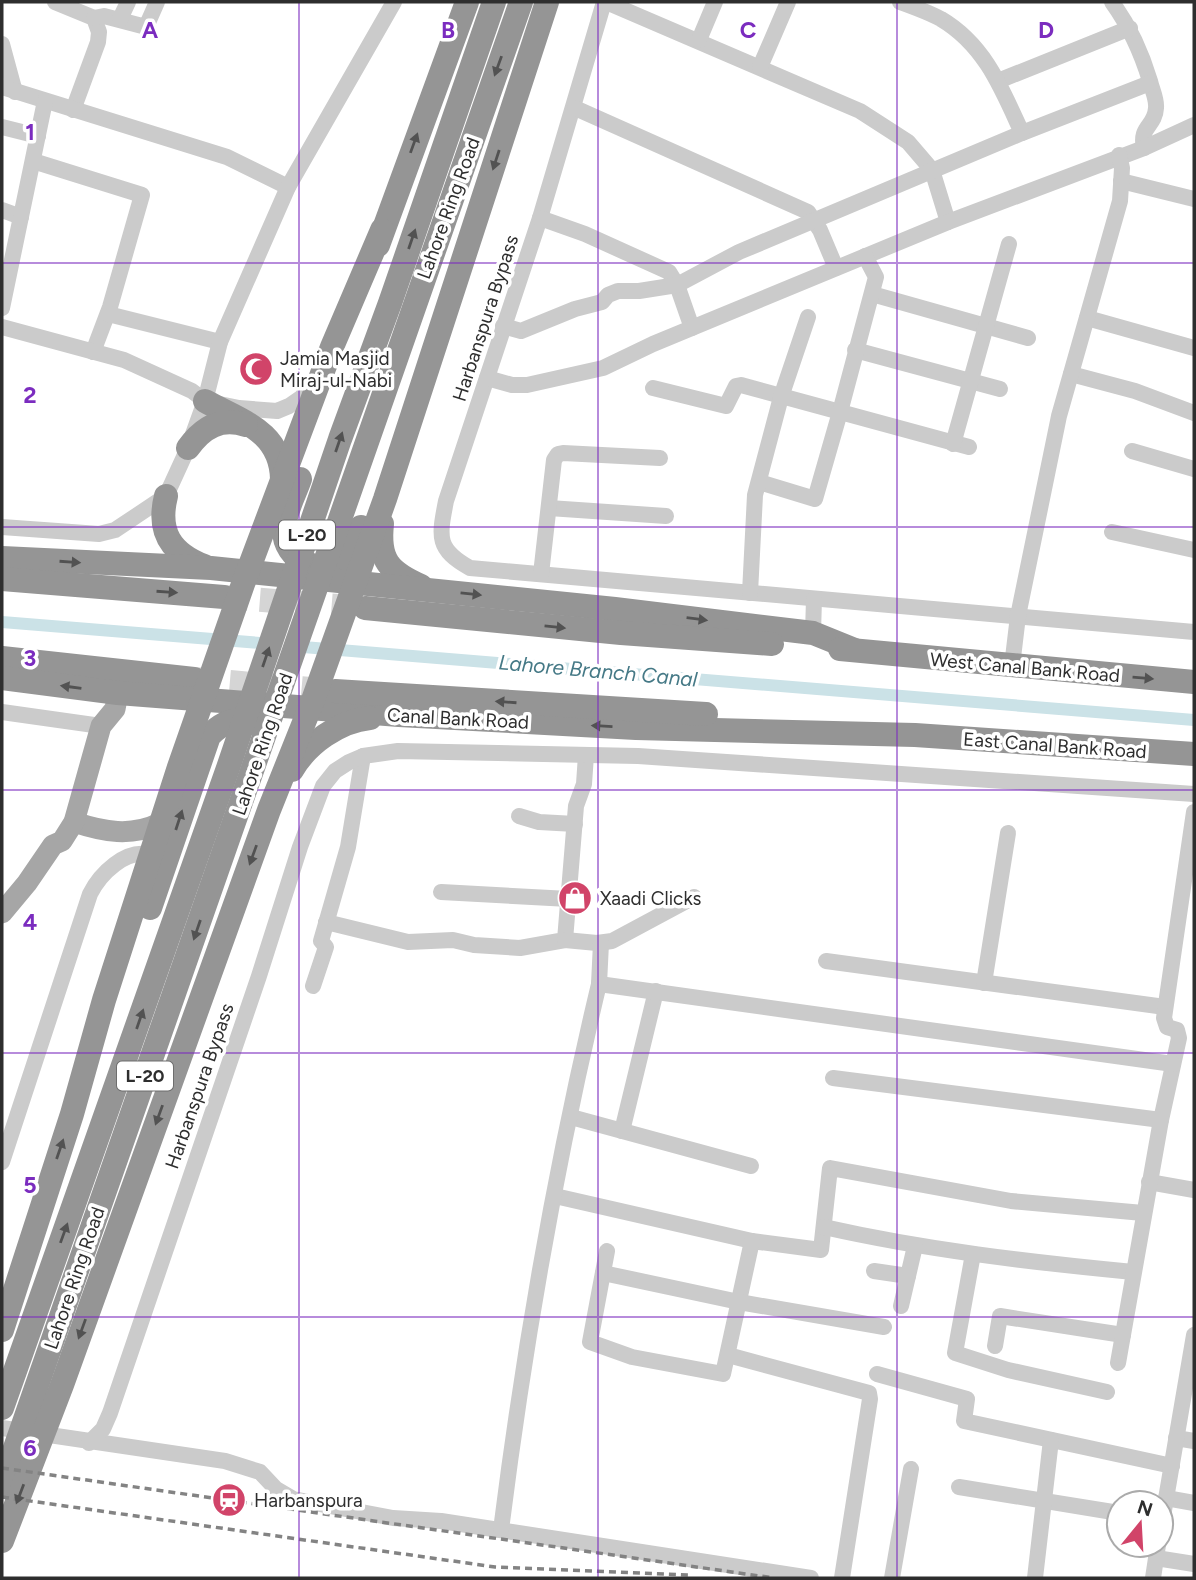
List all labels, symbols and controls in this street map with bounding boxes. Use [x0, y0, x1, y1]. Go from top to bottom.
text: A [142, 16, 159, 44]
text: B [441, 16, 455, 44]
text: C [740, 16, 757, 44]
text: D [1038, 16, 1054, 44]
one-way arrow [492, 56, 503, 77]
text: 1 [25, 118, 35, 146]
one-way arrow [409, 133, 420, 154]
street label: Lahore Ring Road [412, 134, 485, 282]
one-way arrow [490, 149, 501, 170]
one-way arrow [407, 228, 418, 249]
street label: Harbanspura Bypass [448, 232, 523, 404]
place label: Jamia Masjid Miraj-ul-Nabi [280, 347, 392, 392]
mosque icon: Jamia Masjid Miraj-ul-Nabi [237, 350, 275, 388]
text: 2 [23, 381, 37, 409]
one-way arrow [334, 431, 345, 452]
road number: L-20 [279, 520, 335, 550]
one-way arrow [59, 557, 81, 568]
one-way arrow [157, 587, 179, 598]
one-way arrow [460, 589, 482, 600]
one-way arrow [686, 614, 708, 625]
one-way arrow [544, 622, 566, 633]
text: 3 [24, 644, 36, 672]
one-way arrow [261, 647, 272, 668]
street label: West Canal Bank Road [929, 648, 1121, 687]
water label: Lahore Branch Canal [498, 649, 699, 692]
street label: Lahore Ring Road [227, 670, 298, 818]
one-way arrow [1132, 673, 1154, 684]
one-way arrow [59, 681, 81, 692]
one-way arrow [494, 696, 516, 707]
street label: Canal Bank Road [386, 703, 530, 734]
one-way arrow [591, 721, 613, 732]
street label: East Canal Bank Road [962, 728, 1147, 763]
one-way arrow [175, 810, 185, 831]
one-way arrow [247, 844, 258, 865]
shop icon: Xaadi Clicks [556, 879, 594, 917]
place label: Xaadi Clicks [600, 887, 702, 910]
text: 4 [23, 908, 37, 936]
one-way arrow [191, 919, 202, 940]
street label: Harbanspura Bypass [160, 1000, 239, 1172]
one-way arrow [135, 1008, 146, 1029]
road number: L-20 [117, 1062, 173, 1091]
one-way arrow [153, 1104, 164, 1125]
one-way arrow [56, 1138, 66, 1159]
text: 5 [23, 1171, 37, 1199]
street label: Lahore Ring Road [39, 1204, 110, 1352]
one-way arrow [59, 1223, 70, 1244]
one-way arrow [77, 1318, 88, 1339]
text: 6 [23, 1434, 37, 1462]
station icon: Harbanspura [210, 1481, 248, 1519]
one-way arrow [14, 1484, 25, 1505]
place label: Harbanspura [254, 1489, 363, 1512]
north arrow [1105, 1489, 1175, 1559]
text: N [1135, 1495, 1156, 1522]

